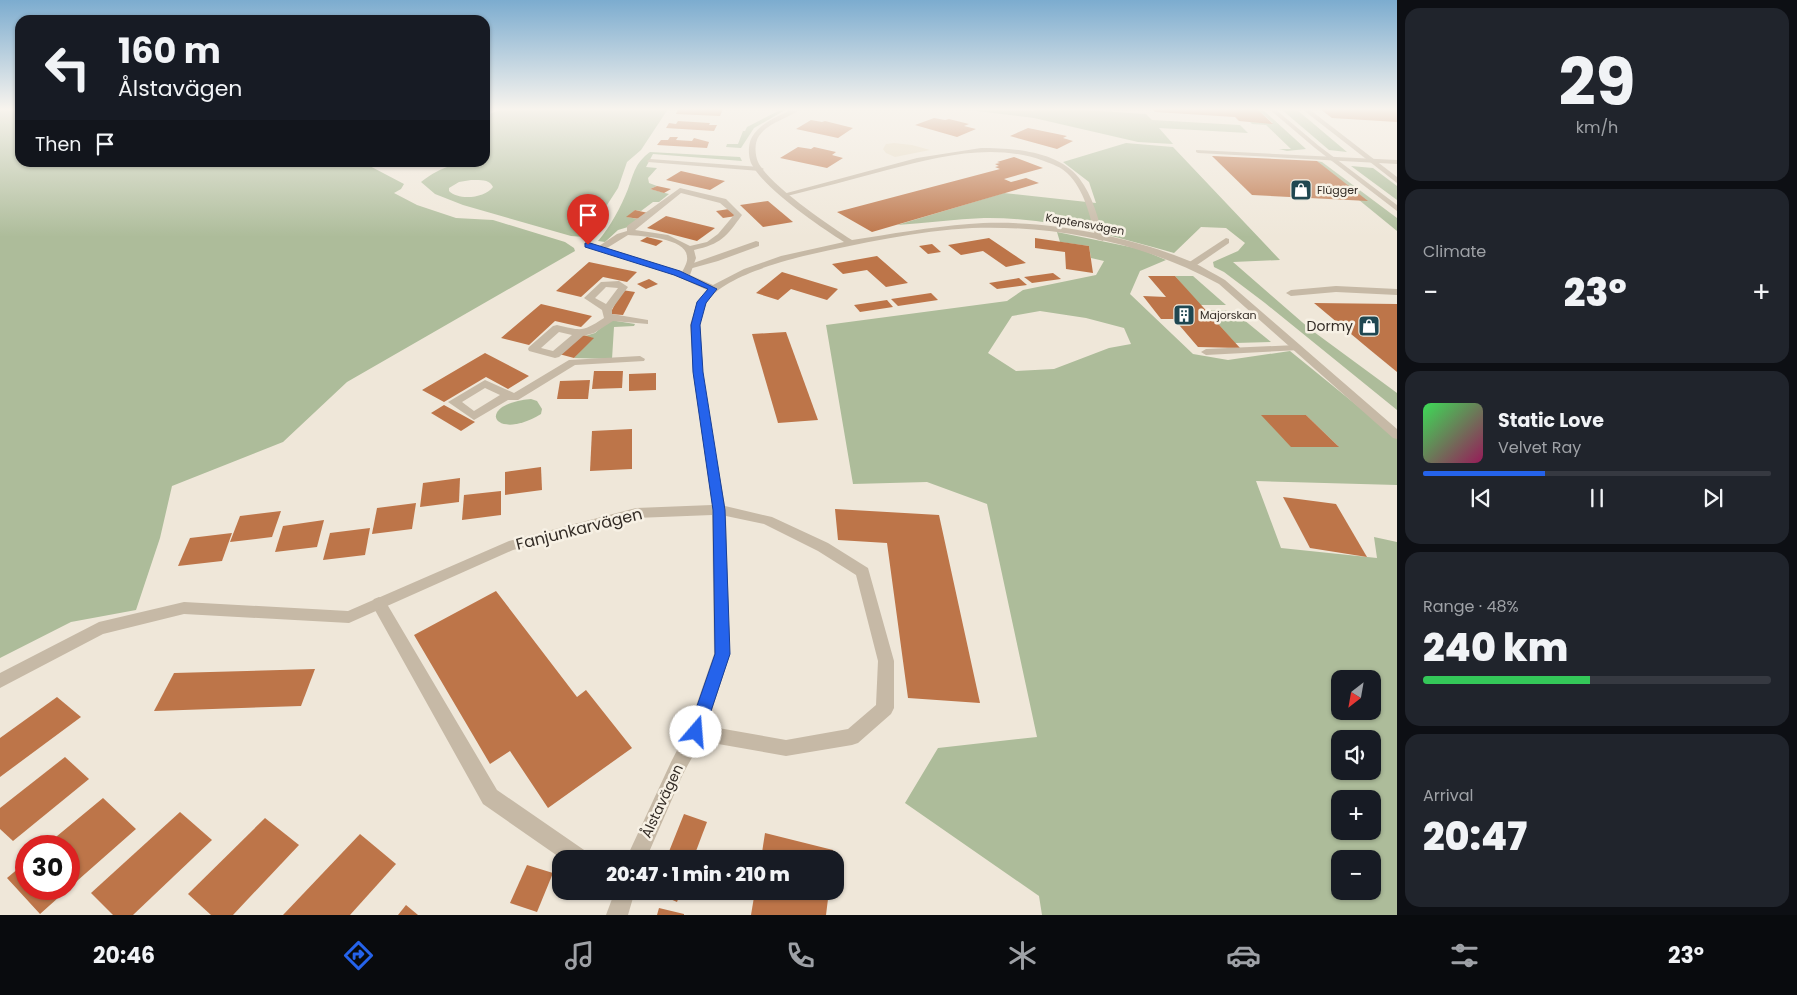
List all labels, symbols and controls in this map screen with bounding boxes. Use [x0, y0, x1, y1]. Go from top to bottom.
text: 160 m [118, 26, 221, 75]
icon: left [35, 35, 100, 100]
text: 29 [1558, 37, 1636, 128]
text: Ålstavägen [118, 73, 242, 104]
text: km/h [1576, 116, 1618, 139]
icon: arrive [91, 130, 119, 158]
text: Then [35, 131, 81, 158]
shop icon: Flügger [1289, 178, 1313, 202]
place label: Flügger [1317, 182, 1358, 198]
pin [567, 194, 609, 245]
icon: arrive [574, 201, 602, 229]
street label: Kaptensvägen [1044, 209, 1126, 239]
text: Climate [1423, 240, 1486, 263]
text: 23° [1564, 266, 1627, 319]
text: − [1423, 273, 1438, 312]
text: + [1752, 273, 1771, 312]
building icon: Majorskan [1172, 303, 1196, 327]
place label: Majorskan [1200, 307, 1257, 323]
shop icon: Dormy [1357, 314, 1381, 338]
place label: Dormy [1307, 316, 1353, 336]
text: Static Love [1498, 407, 1604, 434]
text: Velvet Ray [1498, 436, 1581, 459]
icon: previous [1467, 484, 1495, 512]
icon: pause [1583, 484, 1611, 512]
icon: next [1699, 484, 1727, 512]
street label: Fanjunkarvägen [513, 502, 645, 556]
text: Range · 48% [1423, 595, 1519, 618]
text: 240 km [1423, 621, 1568, 674]
north arrow [1331, 670, 1381, 720]
map controls [1331, 670, 1381, 900]
position arrow [669, 705, 721, 757]
button: sound [1331, 730, 1381, 780]
street label: Ålstavägen [636, 761, 688, 841]
text: Arrival [1423, 784, 1473, 807]
button: + [1331, 790, 1381, 840]
text: 20:47 [1423, 810, 1527, 863]
speed limit sign: 30 [15, 835, 80, 900]
button: − [1331, 850, 1381, 900]
text: 20:47 · 1 min · 210 m [606, 861, 790, 888]
icon: directions [341, 938, 376, 973]
icon: music [562, 938, 597, 973]
icon: phone [783, 938, 818, 973]
icon: climate [1005, 938, 1040, 973]
icon: car [1226, 938, 1261, 973]
icon: filters [1447, 938, 1482, 973]
text: 20:46 [93, 940, 155, 971]
text: 23° [1668, 940, 1704, 971]

